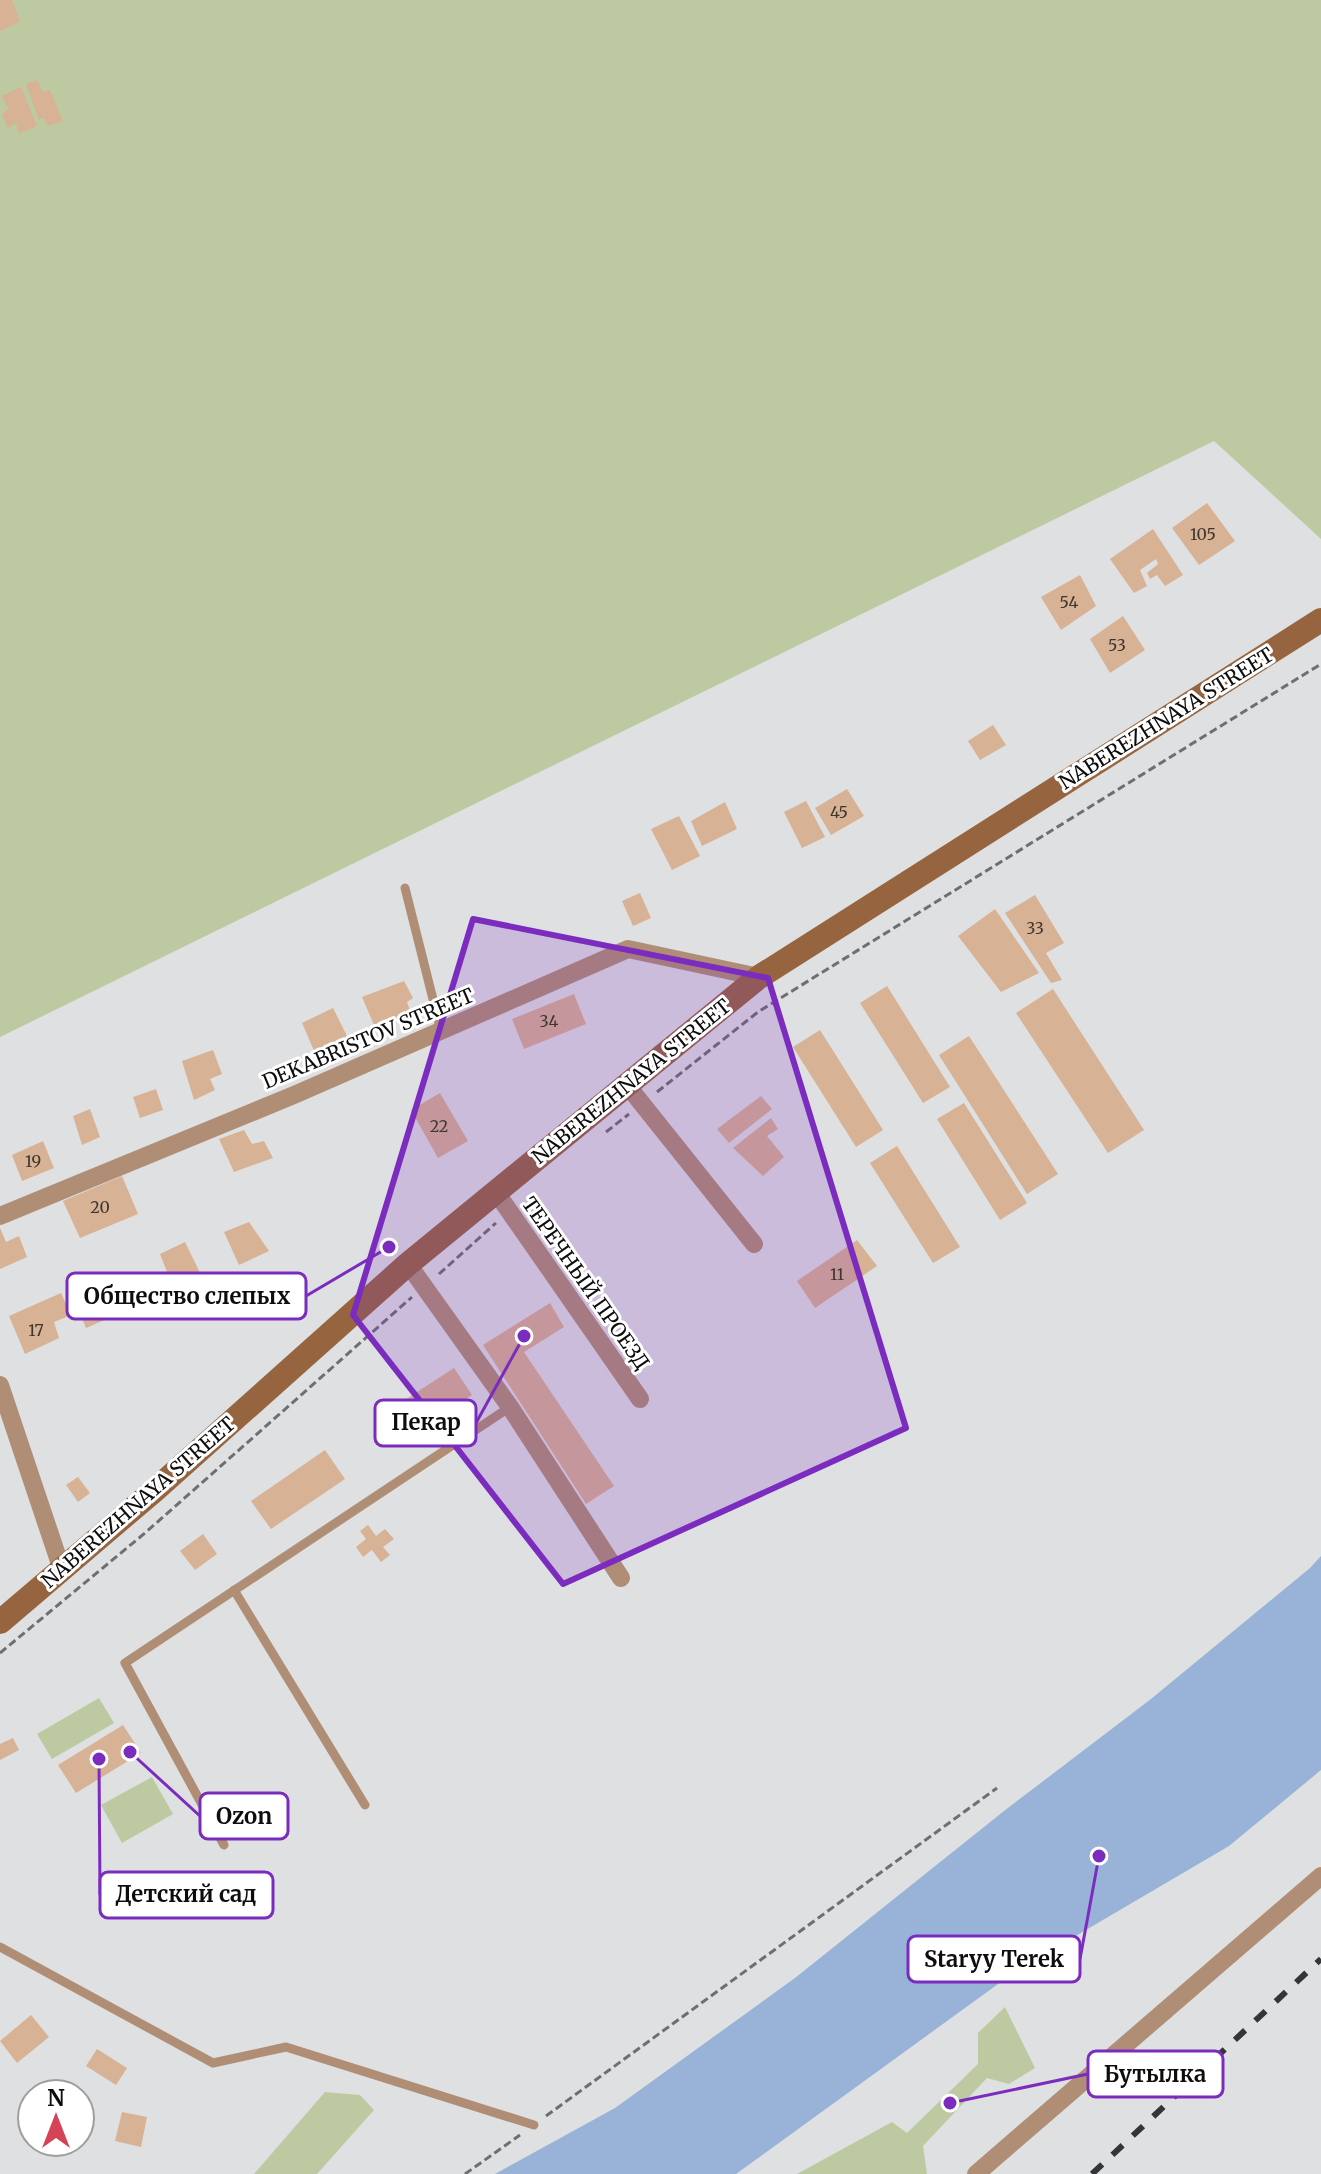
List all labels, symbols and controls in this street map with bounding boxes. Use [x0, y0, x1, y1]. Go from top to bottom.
house number: 105 [1190, 524, 1216, 544]
house number: 54 [1060, 592, 1079, 612]
house number: 53 [1108, 635, 1126, 655]
street label: NABEREZHNAYA STREET [1054, 642, 1278, 794]
house number: 45 [830, 802, 848, 822]
house number: 33 [1026, 918, 1044, 938]
street label: DEKABRISTOV STREET [259, 982, 478, 1094]
street label: NABEREZHNAYA STREET [527, 993, 735, 1169]
house number: 34 [540, 1011, 559, 1031]
house number: 22 [430, 1116, 448, 1136]
house number: 19 [25, 1151, 41, 1171]
street label: ТЕРЕЧНЫЙ ПРОЕЗД [517, 1191, 656, 1374]
house number: 20 [90, 1197, 110, 1217]
house number: 11 [830, 1264, 844, 1284]
callout: Общество слепых [67, 1273, 306, 1319]
text: Общество слепых [84, 1282, 291, 1310]
house number: 17 [28, 1320, 44, 1340]
callout: Пекар [375, 1400, 476, 1446]
text: Пекар [391, 1408, 461, 1436]
street label: NABEREZHNAYA STREET [36, 1411, 240, 1593]
callout: Ozon [200, 1793, 288, 1839]
text: Ozon [216, 1802, 272, 1830]
callout: Детский сад [100, 1872, 273, 1918]
text: Детский сад [115, 1880, 257, 1908]
callout: Staryy Terek [908, 1936, 1080, 1982]
text: Staryy Terek [924, 1945, 1065, 1973]
callout: Бутылка [1088, 2051, 1223, 2097]
text: Бутылка [1104, 2060, 1206, 2088]
north arrow [16, 2078, 96, 2158]
text: N [47, 2084, 65, 2112]

